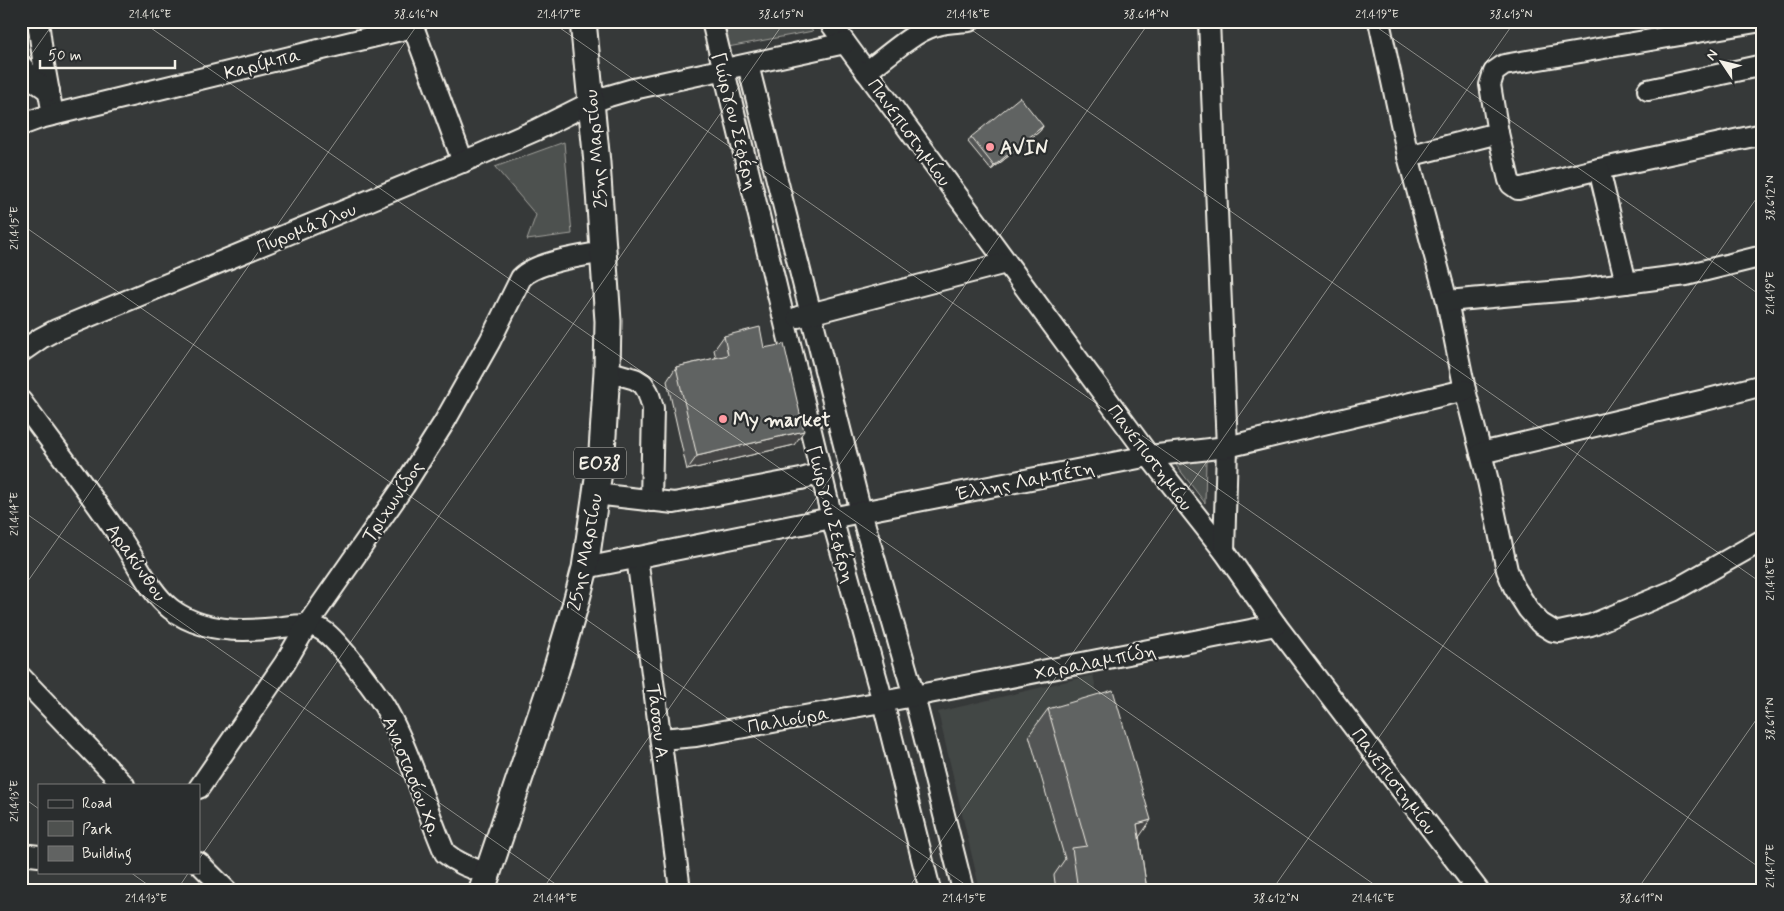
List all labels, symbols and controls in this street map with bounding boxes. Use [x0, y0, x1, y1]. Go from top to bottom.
text: 21.416°E [129, 7, 171, 23]
text: 38.616°N [394, 7, 438, 23]
text: 21.417°E [537, 7, 581, 23]
text: 38.615°N [759, 7, 803, 23]
text: 21.418°E [946, 7, 990, 23]
text: 38.614°N [1123, 7, 1169, 23]
text: 21.419°E [1355, 7, 1399, 23]
text: 38.613°N [1489, 7, 1533, 23]
scale bar [40, 38, 175, 70]
north arrow [1696, 38, 1746, 88]
street label: Καρίμπα [222, 43, 303, 86]
text: 50 m [48, 46, 82, 66]
text: N [1702, 46, 1722, 64]
street label: Γιώργου Σεφέρη [705, 50, 764, 193]
street label: Πανεπιστημίου [861, 74, 956, 192]
street label: 25ης Μαρτίου [579, 88, 614, 209]
place label: AVIN [1000, 136, 1048, 161]
marker: AVIN [984, 141, 996, 153]
text: 38.612°N [1763, 175, 1779, 221]
street label: Πυρομάγλου [253, 197, 360, 260]
text: 21.415°E [7, 206, 23, 250]
text: 21.419°E [1763, 271, 1779, 315]
street label: Πανεπιστημίου [1101, 399, 1198, 516]
place label: My market [733, 408, 831, 433]
marker: My market [717, 413, 729, 425]
street label: Γιώργου Σεφέρη [800, 443, 861, 586]
road number: ΕΟ38 [574, 448, 626, 478]
street label: Τριχωνίδος [357, 456, 430, 548]
street label: Έλλης Λαμπέτη [954, 456, 1097, 507]
street label: 25ης Μαρτίου [562, 491, 609, 613]
text: 21.414°E [7, 492, 23, 536]
street label: Αρακύνθου [100, 519, 172, 607]
text: 21.418°E [1763, 557, 1779, 601]
street label: Χαραλαμπίδη [1032, 638, 1158, 687]
street label: Τάσσου Α. [640, 683, 675, 764]
text: 38.611°N [1763, 698, 1779, 740]
street label: Παλιούρα [745, 701, 831, 740]
street label: Αναστασίου Χρ. [376, 713, 447, 840]
street label: Πανεπιστημίου [1345, 723, 1442, 840]
text: 21.413°E [7, 780, 23, 822]
legend [38, 784, 200, 874]
text: Road [82, 794, 112, 814]
text: Park [82, 820, 112, 840]
text: Building [82, 844, 132, 865]
text: 21.417°E [1763, 844, 1779, 888]
text: 21.413°E [125, 891, 167, 907]
text: 21.414°E [533, 891, 577, 907]
text: 21.415°E [942, 891, 986, 907]
text: 38.612°N [1253, 891, 1299, 907]
text: 21.416°E [1352, 891, 1394, 907]
text: 38.611°N [1620, 891, 1662, 907]

